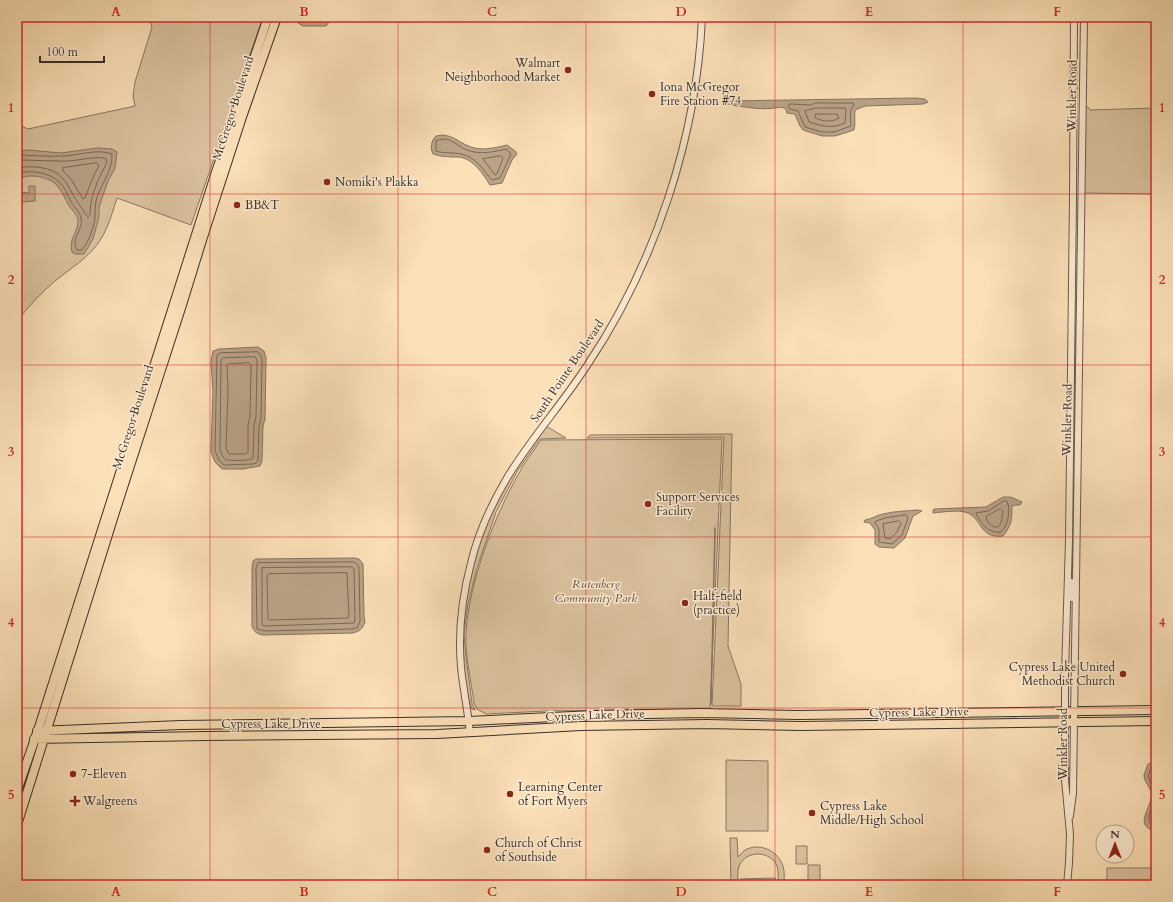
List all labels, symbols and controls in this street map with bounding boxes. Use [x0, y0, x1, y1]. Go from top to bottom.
text: A [111, 3, 121, 21]
text: B [299, 3, 309, 21]
text: C [487, 3, 497, 21]
text: D [675, 3, 687, 21]
text: E [865, 3, 873, 21]
text: F [1053, 3, 1061, 21]
scale bar [40, 38, 104, 64]
text: 100 m [46, 44, 79, 60]
street label: McGregor Boulevard [209, 53, 258, 162]
place label: Walmart Neighborhood Market [445, 55, 560, 85]
street label: Winkler Road [1063, 59, 1081, 133]
marker: Walmart Neighborhood Market [563, 65, 573, 75]
place label: Iona McGregor Fire Station #74 [660, 79, 741, 109]
marker: Iona McGregor Fire Station #74 [647, 89, 657, 99]
text: 1 [8, 99, 14, 117]
text: 1 [1159, 99, 1165, 117]
place label: Nomiki's Plakka [335, 174, 419, 190]
marker: Nomiki's Plakka [322, 177, 332, 187]
place label: BB&T [245, 197, 279, 213]
marker: BB&T [232, 200, 242, 210]
text: 2 [8, 271, 15, 289]
text: 2 [1159, 271, 1166, 289]
street label: South Pointe Boulevard [527, 316, 608, 426]
street label: McGregor Boulevard [109, 362, 158, 471]
street label: Winkler Road [1058, 383, 1076, 457]
text: 3 [8, 443, 15, 461]
text: 3 [1159, 443, 1166, 461]
place label: Support Services Facility [656, 489, 739, 519]
marker: Support Services Facility [643, 499, 653, 509]
park label: Rutenberg Community Park [555, 576, 637, 606]
place label: Half-field (practice) [693, 588, 743, 618]
marker: Half-field (practice) [680, 598, 690, 608]
text: 4 [8, 614, 15, 632]
text: 4 [1159, 614, 1166, 632]
place label: Cypress Lake United Methodist Church [1009, 659, 1116, 689]
marker: Cypress Lake United Methodist Church [1118, 669, 1128, 679]
street label: Cypress Lake Drive [869, 703, 969, 721]
street label: Cypress Lake Drive [545, 705, 645, 725]
street label: Winkler Road [1055, 707, 1071, 781]
street label: Cypress Lake Drive [221, 716, 321, 732]
place label: 7-Eleven [81, 766, 127, 782]
marker: 7-Eleven [68, 769, 78, 779]
place label: Learning Center of Fort Myers [518, 779, 603, 809]
text: 5 [8, 786, 14, 804]
text: 5 [1159, 786, 1165, 804]
marker: Learning Center of Fort Myers [505, 789, 515, 799]
place label: Walgreens [82, 793, 137, 809]
marker: Walgreens [70, 796, 80, 806]
place label: Cypress Lake Middle/High School [820, 798, 924, 828]
marker: Cypress Lake Middle/High School [807, 808, 817, 818]
north arrow [1095, 824, 1135, 864]
text: N [1110, 827, 1120, 842]
place label: Church of Christ of Southside [495, 835, 582, 865]
marker: Church of Christ of Southside [482, 845, 492, 855]
text: A [111, 883, 121, 901]
text: B [299, 883, 309, 901]
text: C [487, 883, 497, 901]
text: D [675, 883, 687, 901]
text: E [865, 883, 873, 901]
text: F [1053, 883, 1061, 901]

